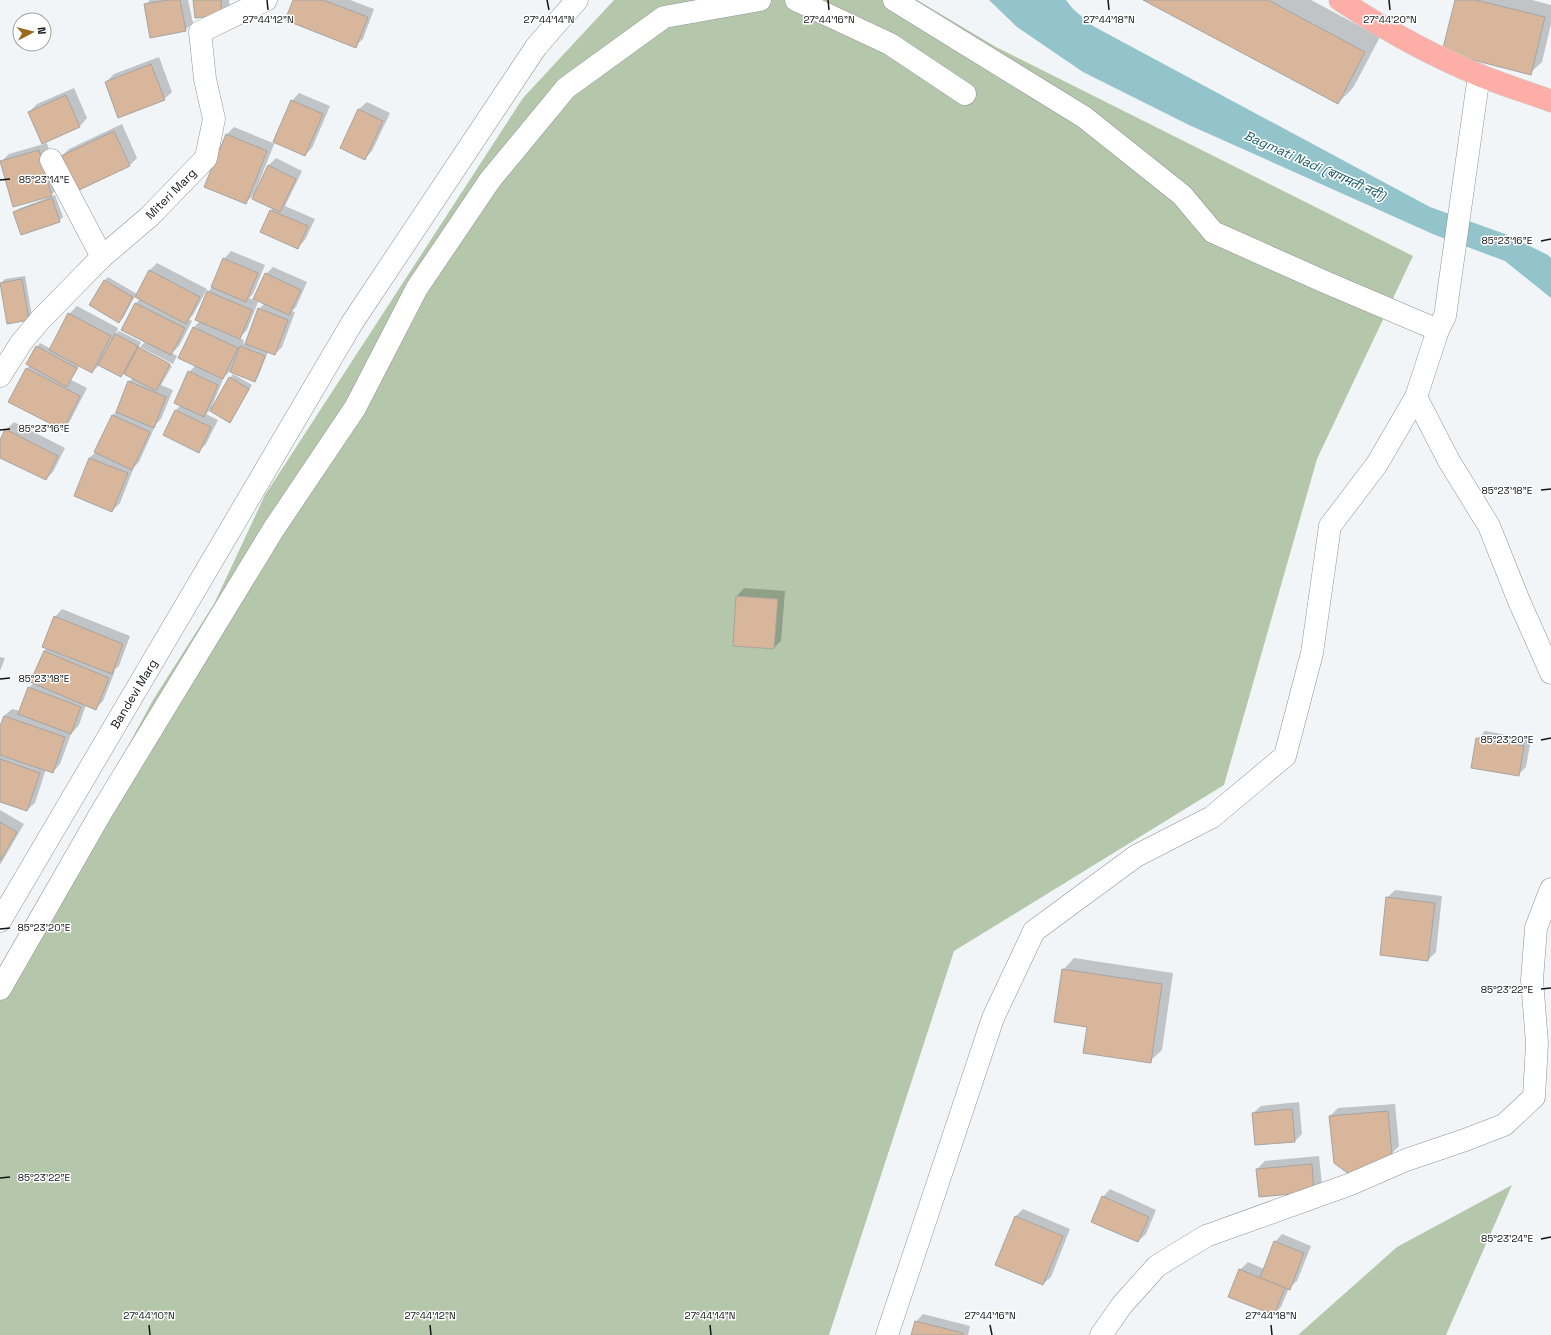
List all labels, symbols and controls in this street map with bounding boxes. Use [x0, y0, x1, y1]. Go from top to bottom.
north arrow [12, 12, 52, 52]
text: 27°44'12"N [242, 13, 294, 26]
text: 27°44'14"N [523, 13, 575, 26]
text: 27°44'16"N [803, 13, 855, 26]
text: 27°44'18"N [1083, 13, 1135, 26]
text: 27°44'20"N [1363, 13, 1417, 26]
text: N [35, 26, 49, 35]
water label: Bagmati Nadi (बागमती नदी) [1241, 127, 1389, 205]
street label: Miteri Marg [142, 165, 200, 223]
text: 85°23'14"E [19, 173, 70, 186]
text: 85°23'16"E [1482, 234, 1533, 247]
text: 85°23'16"E [19, 422, 70, 435]
text: 85°23'18"E [1482, 484, 1533, 497]
street label: Bandevi Marg [107, 656, 161, 732]
text: 85°23'18"E [19, 672, 70, 685]
text: 85°23'20"E [1481, 733, 1534, 746]
text: 85°23'20"E [18, 921, 71, 934]
text: 85°23'22"E [1481, 983, 1534, 996]
text: 85°23'22"E [18, 1171, 71, 1184]
text: 85°23'24"E [1481, 1232, 1533, 1245]
text: 27°44'10"N [123, 1309, 175, 1322]
text: 27°44'12"N [404, 1309, 456, 1322]
text: 27°44'14"N [684, 1309, 736, 1322]
text: 27°44'16"N [964, 1309, 1016, 1322]
text: 27°44'18"N [1245, 1309, 1297, 1322]

